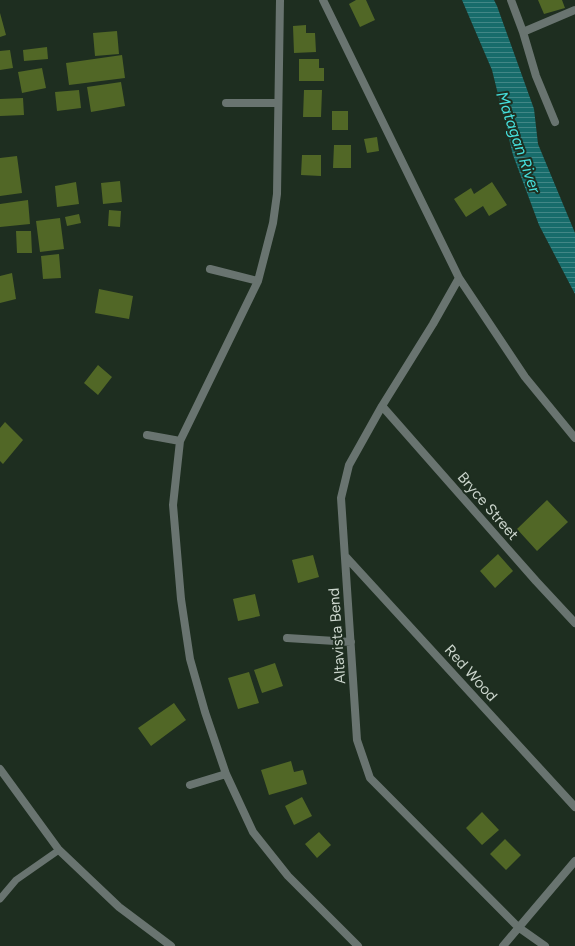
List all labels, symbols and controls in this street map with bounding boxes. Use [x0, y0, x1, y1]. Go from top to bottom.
water label: Matagan River [492, 89, 545, 196]
street label: Bryce Street [454, 468, 523, 544]
street label: Altavista Bend [325, 587, 349, 685]
street label: Red Wood [441, 641, 501, 705]

